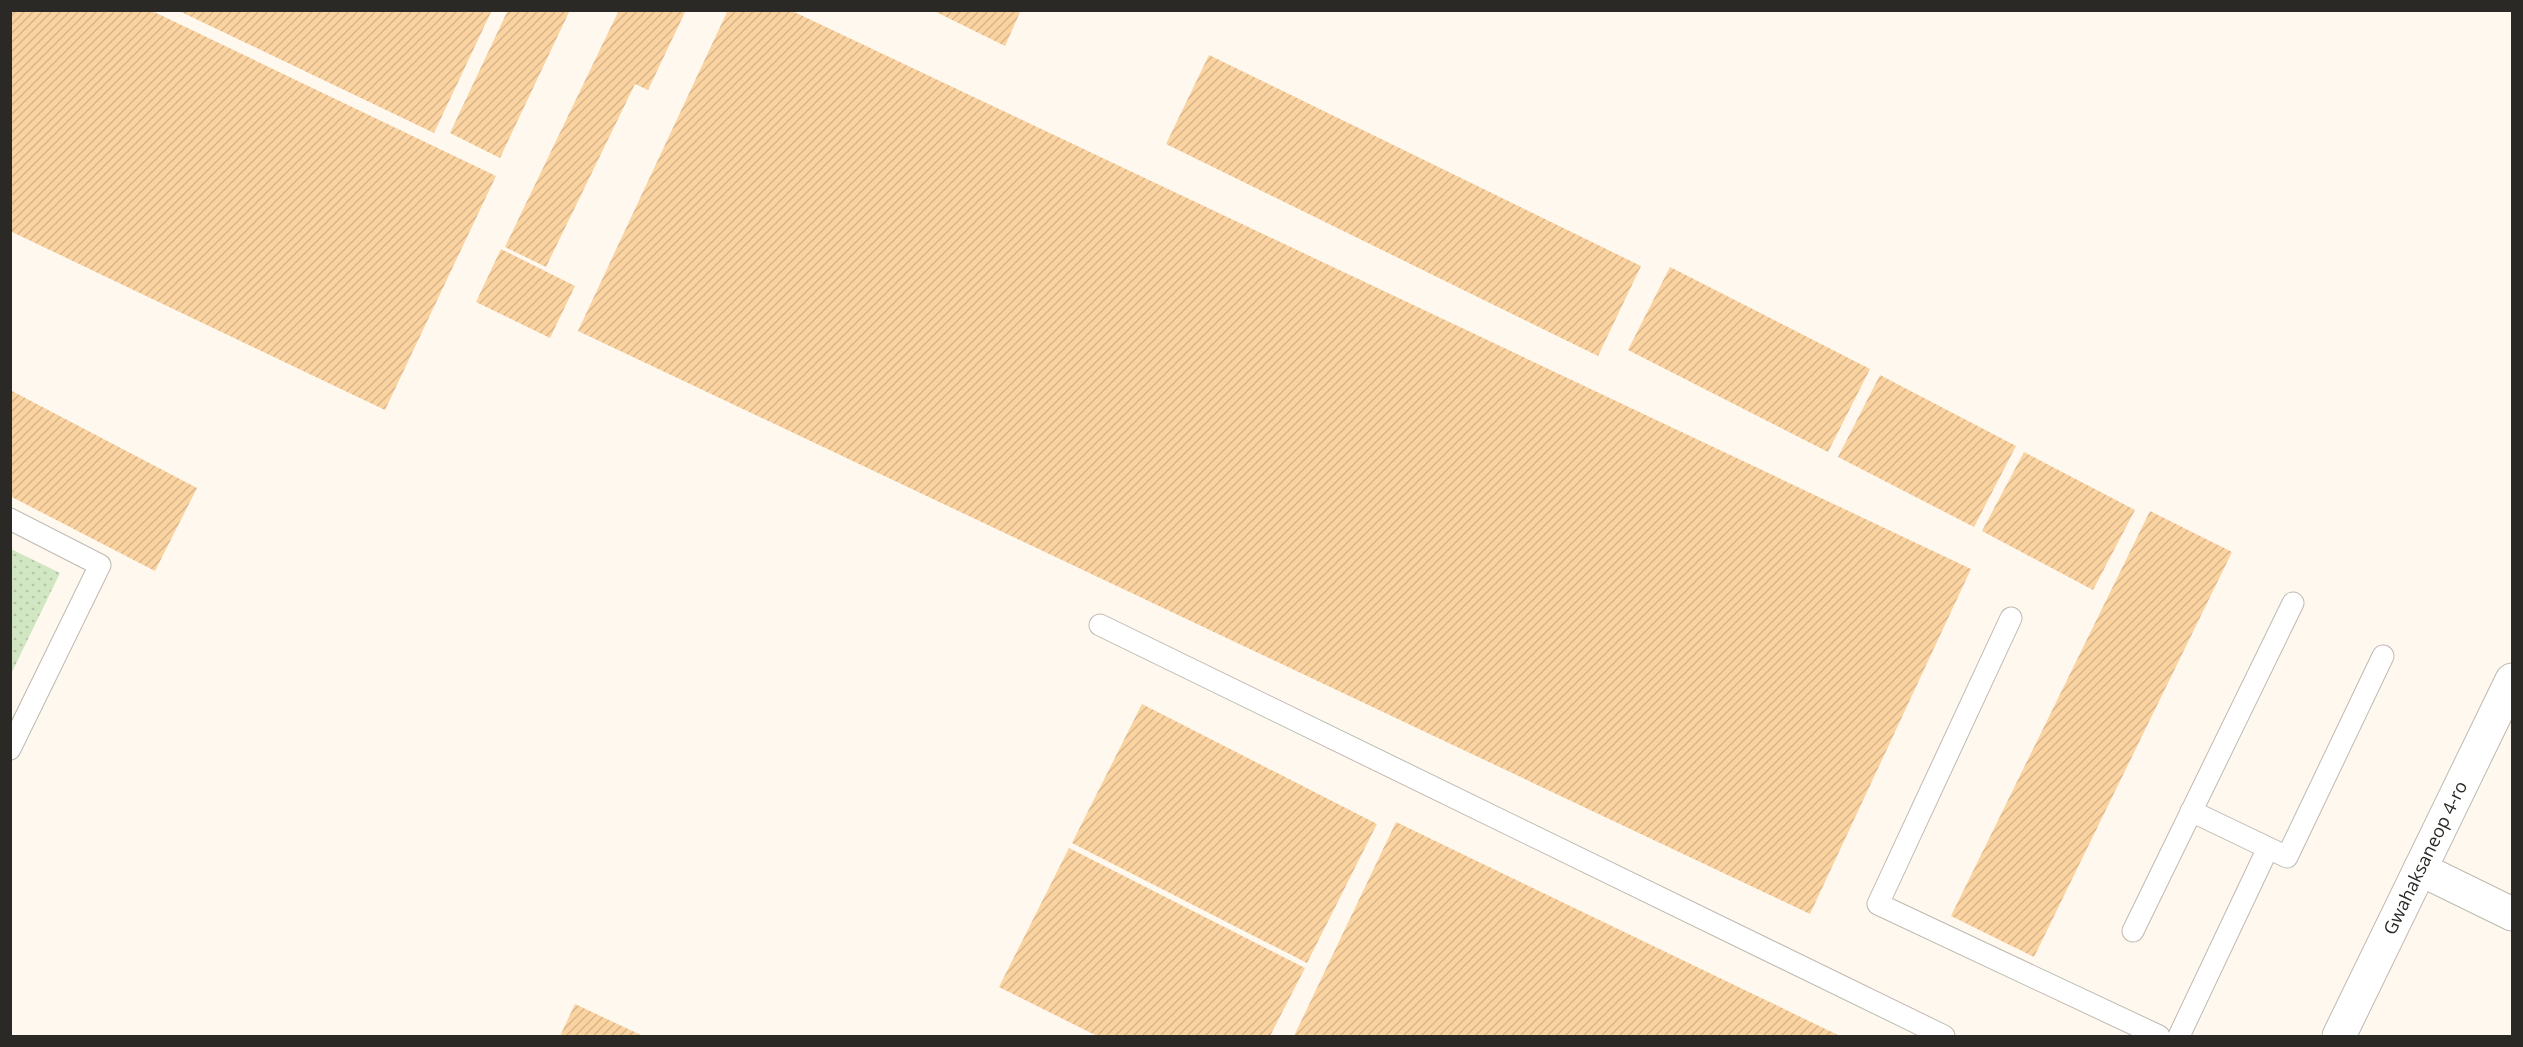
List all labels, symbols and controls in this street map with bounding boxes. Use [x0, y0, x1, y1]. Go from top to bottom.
street label: Gwahaksaneop 4-ro [2377, 777, 2472, 938]

